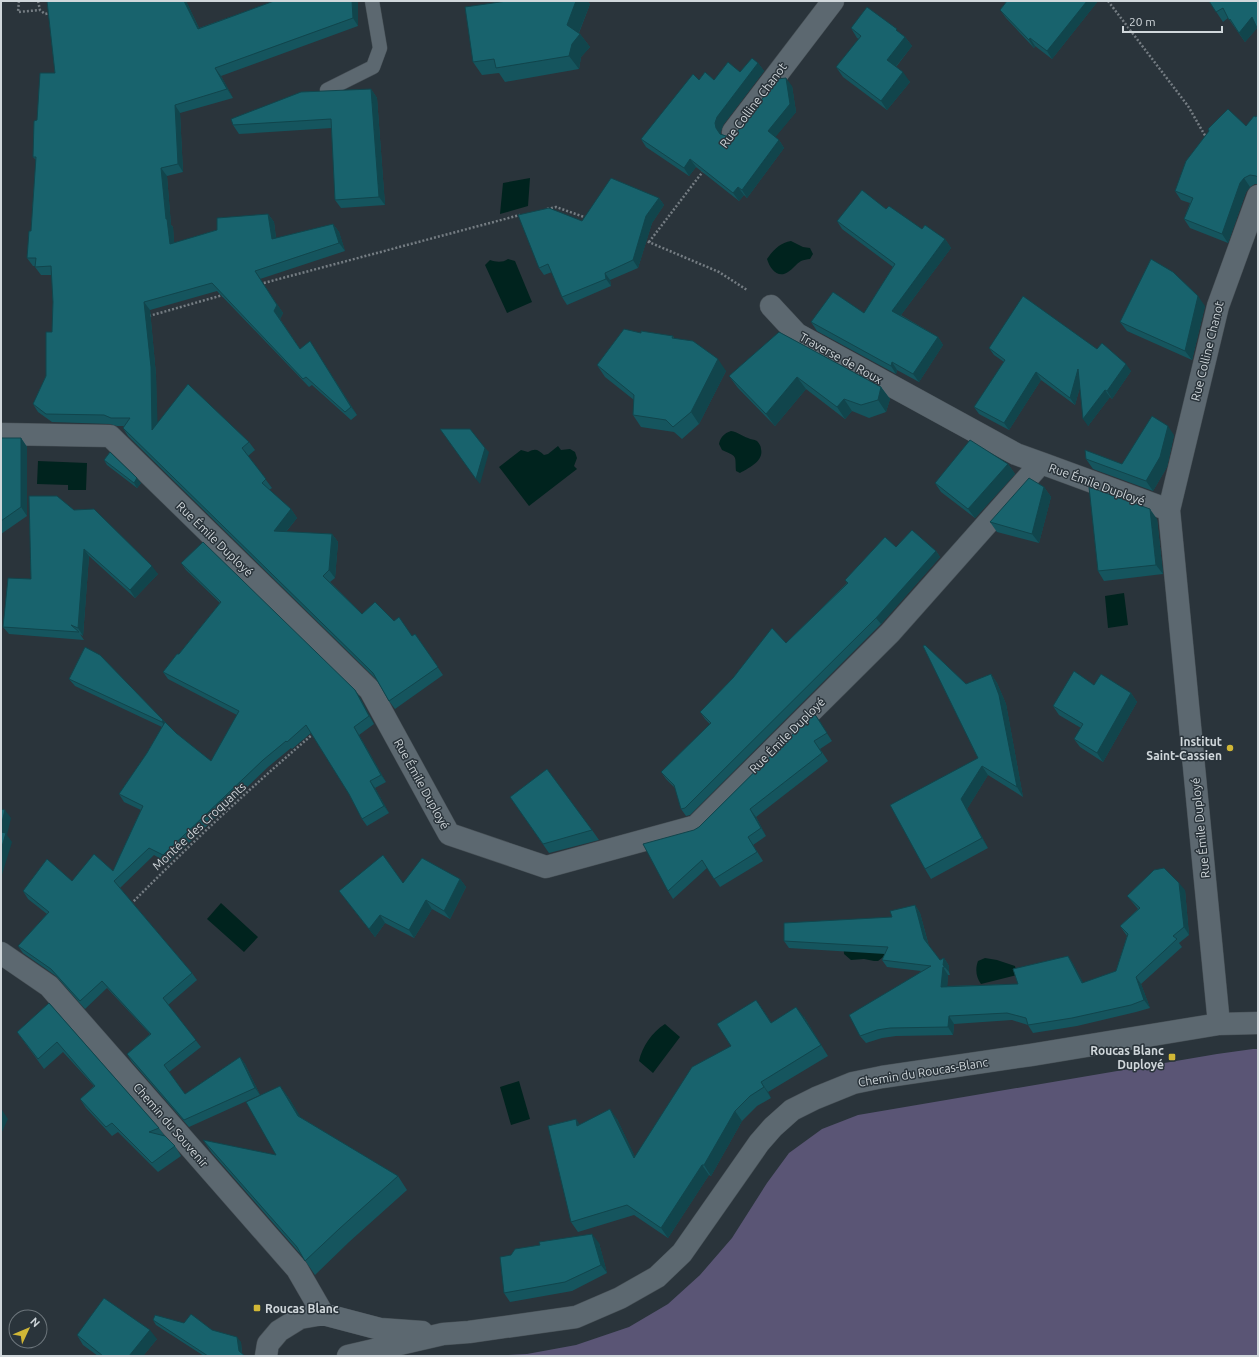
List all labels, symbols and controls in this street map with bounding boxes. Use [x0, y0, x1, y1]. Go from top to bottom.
scale bar [1123, 8, 1222, 34]
text: 20 m [1129, 15, 1156, 28]
street label: Rue Colline Chanot [717, 60, 789, 150]
street label: Rue Colline Chanot [1188, 299, 1226, 402]
street label: Traverse de Roux [797, 330, 885, 386]
street label: Rue Émile Duployé [1047, 461, 1147, 507]
street label: Rue Émile Duployé [174, 499, 256, 579]
street label: Rue Émile Duployé [747, 695, 827, 775]
place label: Institut Saint-Cassien [1146, 735, 1222, 762]
street label: Rue Émile Duployé [392, 737, 452, 831]
marker: Institut Saint-Cassien [1225, 743, 1235, 753]
street label: Rue Émile Duployé [1188, 777, 1212, 879]
street label: Montée des Croquants [150, 780, 248, 872]
place label: Roucas Blanc Duployé [1090, 1044, 1164, 1071]
marker: Roucas Blanc Duployé [1167, 1052, 1177, 1062]
street label: Chemin du Roucas-Blanc [857, 1055, 989, 1089]
street label: Chemin du Souvenir [131, 1080, 211, 1170]
place label: Roucas Blanc [265, 1302, 339, 1315]
marker: Roucas Blanc [252, 1303, 262, 1313]
north arrow [8, 1309, 48, 1349]
text: N [28, 1315, 42, 1329]

